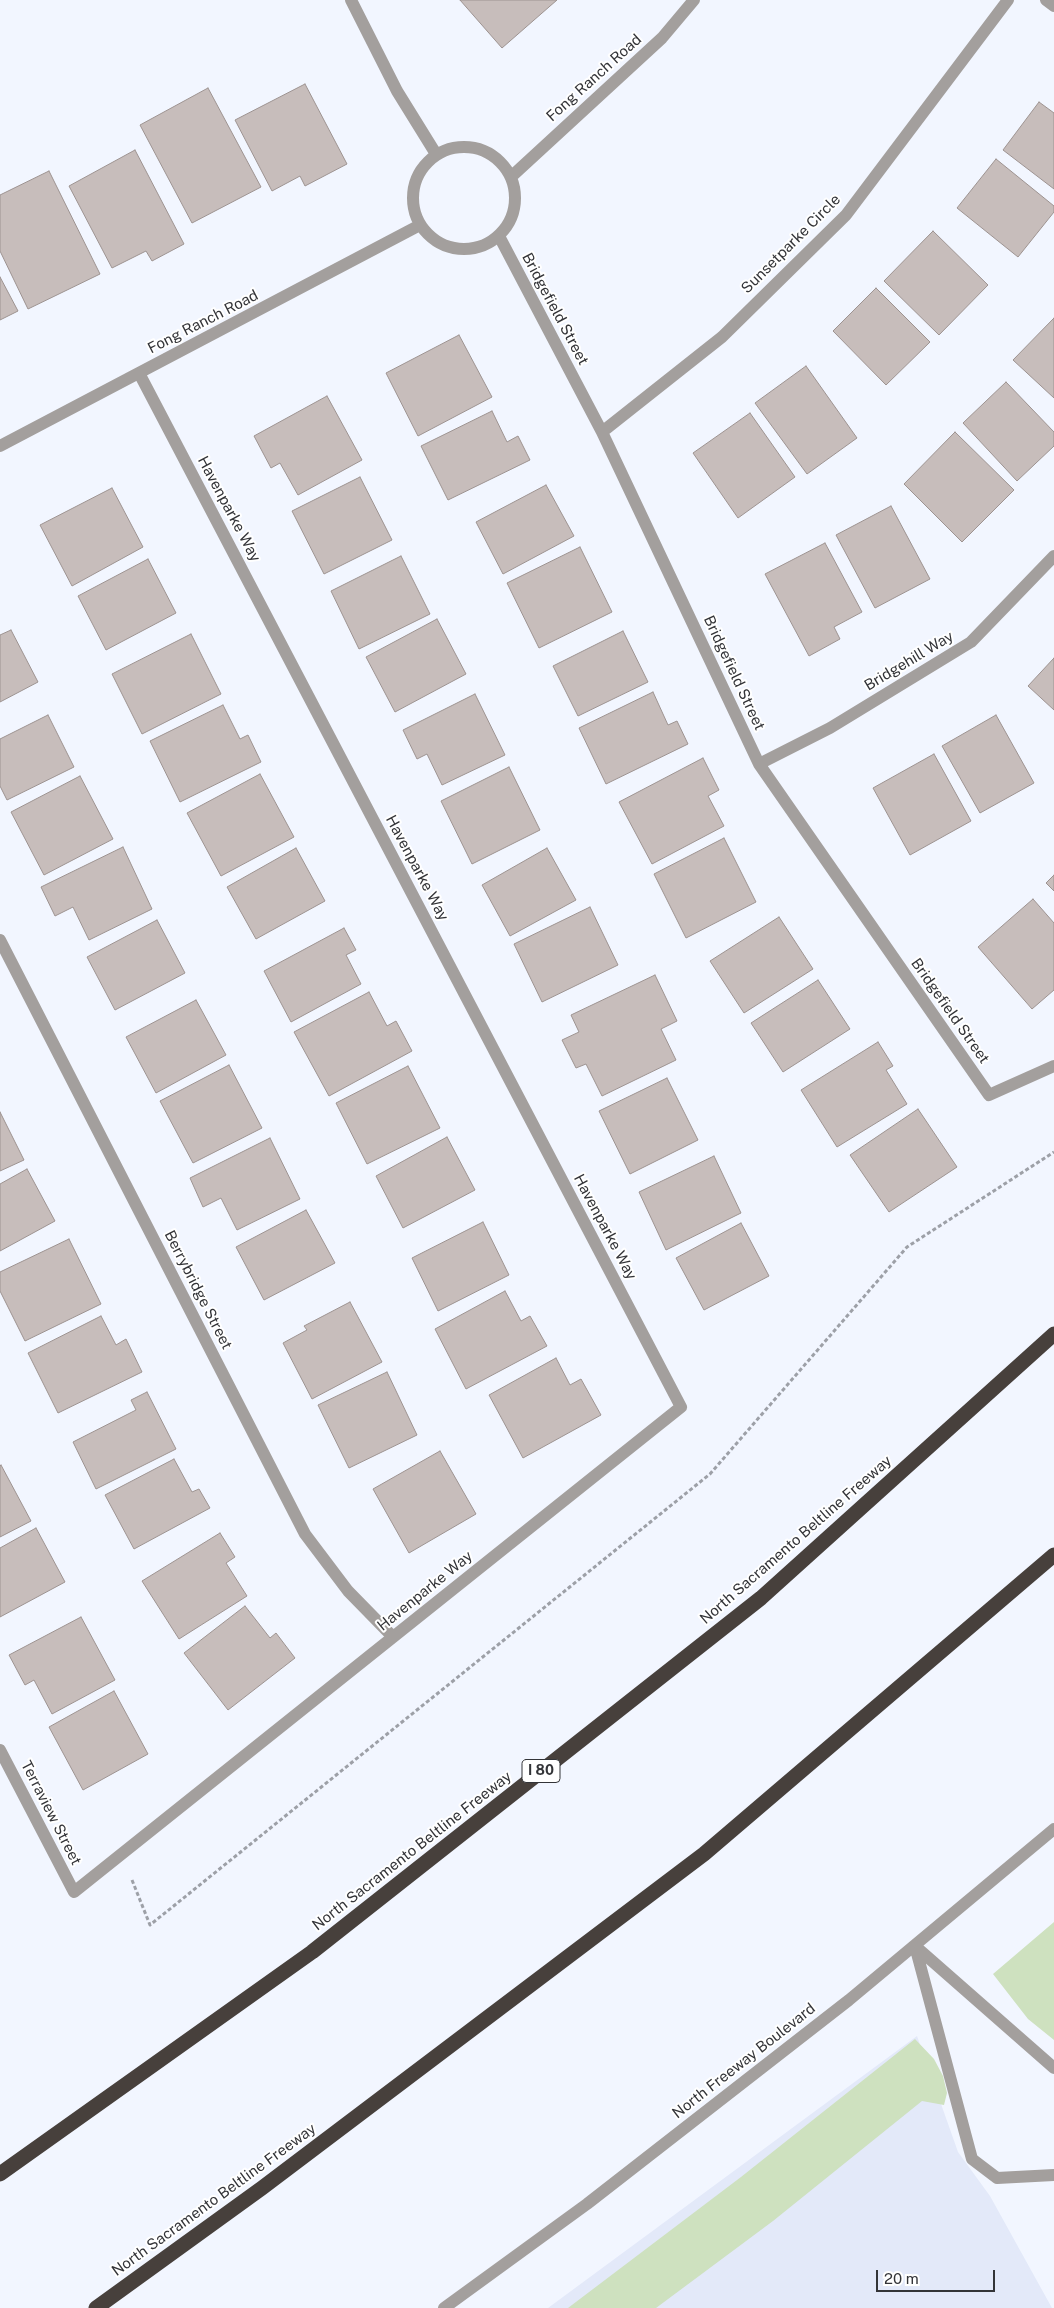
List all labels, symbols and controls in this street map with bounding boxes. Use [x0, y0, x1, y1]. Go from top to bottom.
street label: Fong Ranch Road [543, 31, 645, 125]
street label: Sunsetparke Circle [738, 191, 844, 297]
street label: Bridgefield Street [518, 250, 592, 368]
street label: Fong Ranch Road [145, 286, 261, 358]
street label: Havenparke Way [194, 453, 264, 565]
street label: Bridgefield Street [700, 613, 768, 733]
street label: Bridgehill Way [861, 627, 957, 695]
street label: Havenparke Way [382, 812, 452, 924]
street label: Bridgefield Street [907, 955, 993, 1067]
street label: Havenparke Way [570, 1171, 640, 1283]
street label: Berrybridge Street [160, 1228, 236, 1352]
street label: North Sacramento Beltline Freeway [697, 1452, 895, 1628]
street label: Havenparke Way [374, 1547, 476, 1635]
street label: Terraview Street [17, 1758, 85, 1868]
road number: I 80 [522, 1760, 560, 1782]
street label: North Sacramento Beltline Freeway [309, 1768, 515, 1934]
street label: North Freeway Boulevard [669, 2000, 819, 2122]
street label: North Sacramento Beltline Freeway [108, 2120, 320, 2280]
scale bar [879, 2260, 998, 2292]
text: 20 m [884, 2270, 919, 2287]

